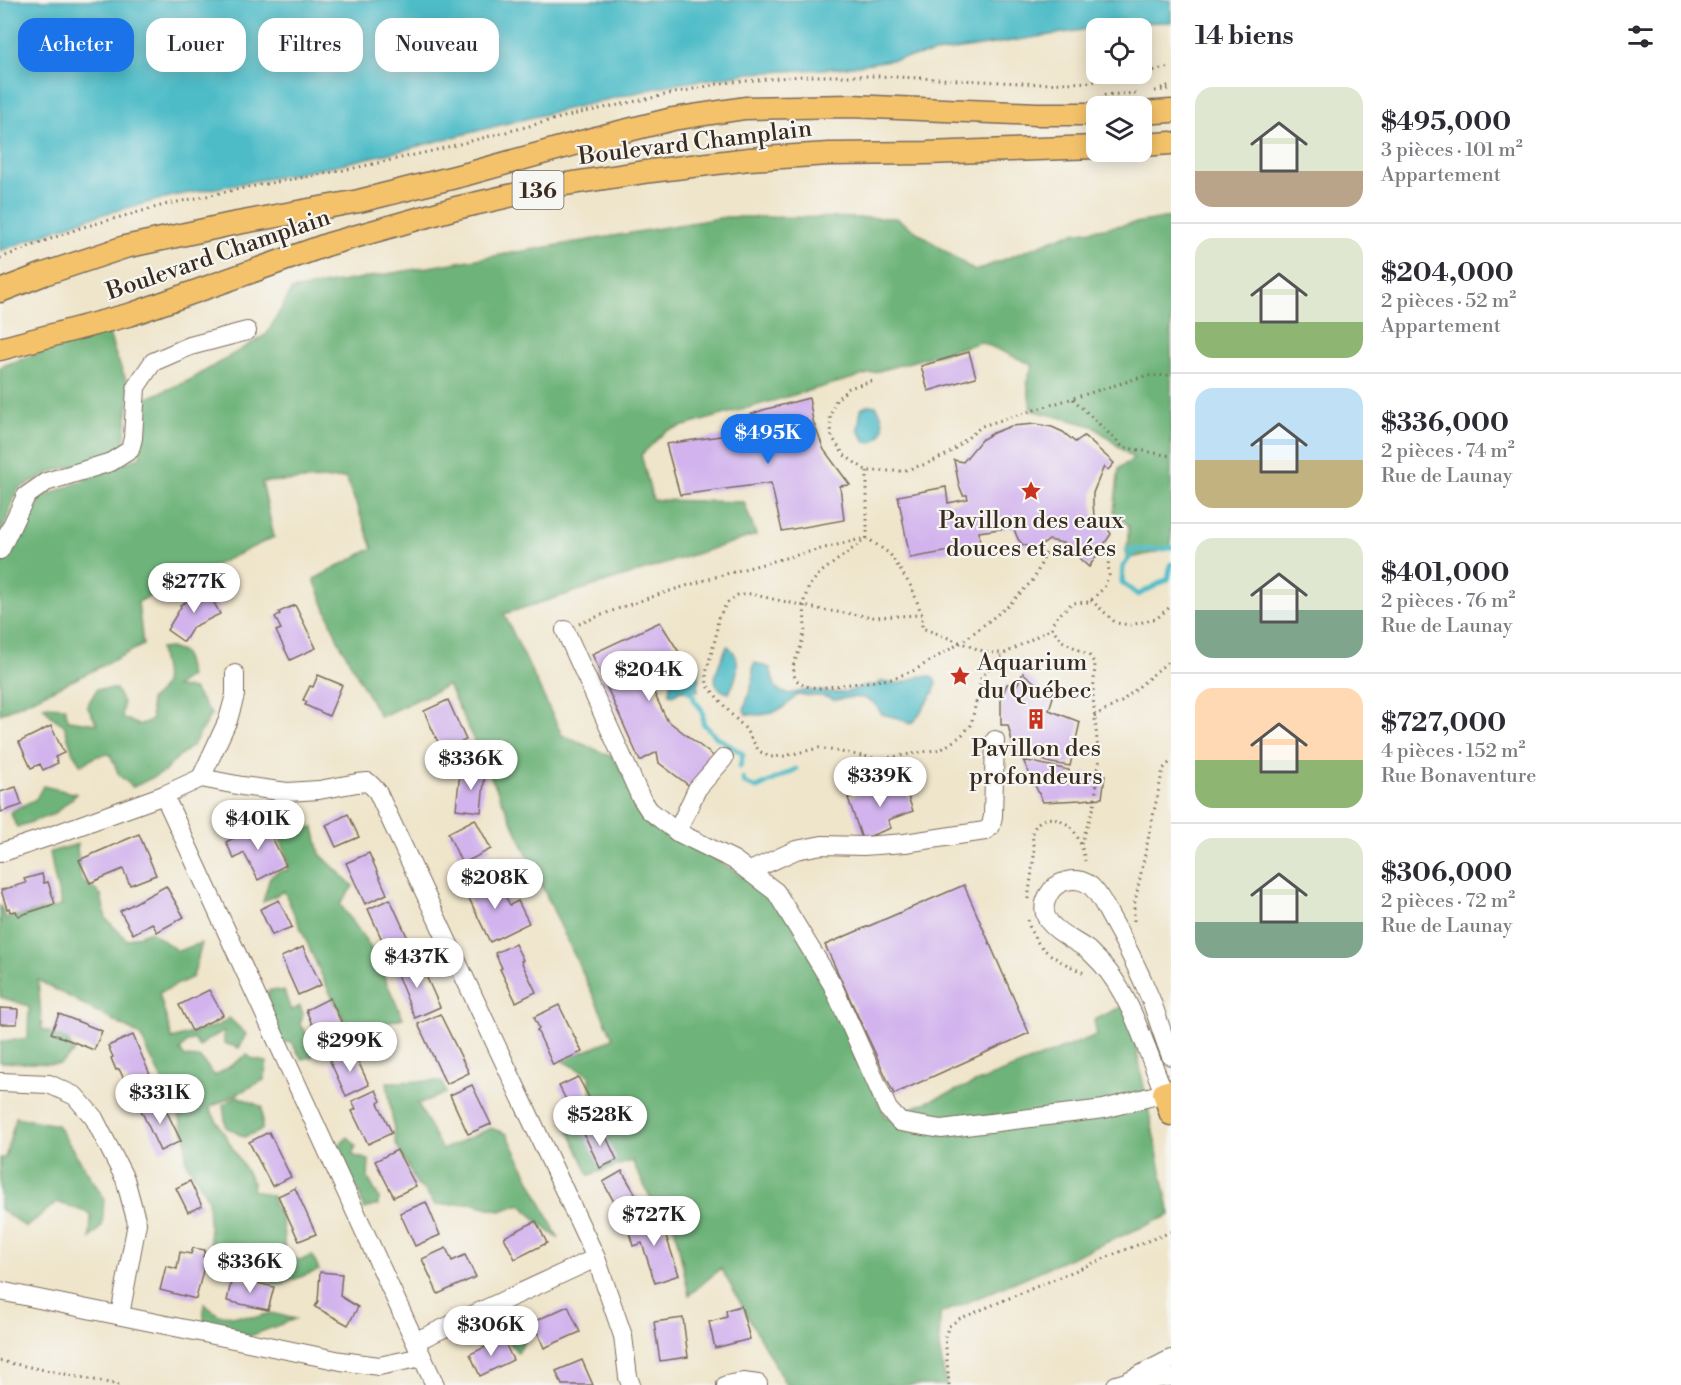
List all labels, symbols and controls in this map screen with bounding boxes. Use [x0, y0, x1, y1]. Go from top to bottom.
chip: Acheter [18, 18, 134, 72]
chip: Louer [146, 18, 246, 72]
chip: Filtres [258, 18, 363, 72]
chip: Nouveau [375, 18, 499, 72]
map controls [1086, 18, 1152, 162]
button: locate [1086, 18, 1152, 84]
text: 14 biens [1195, 20, 1294, 52]
icon: filters [1624, 20, 1657, 53]
button: layers [1086, 96, 1152, 162]
text: $495,000 [1381, 106, 1511, 138]
icon: home [1243, 111, 1315, 183]
street label: Boulevard Champlain [576, 114, 814, 172]
text: 3 pièces · 101 m² [1381, 138, 1523, 163]
text: Appartement [1381, 163, 1501, 188]
road number: 136 [512, 171, 564, 209]
street label: Boulevard Champlain [101, 202, 334, 308]
text: $204,000 [1381, 257, 1514, 289]
icon: home [1243, 262, 1315, 334]
text: 2 pièces · 52 m² [1381, 289, 1516, 314]
text: Appartement [1381, 314, 1501, 339]
text: $336,000 [1381, 407, 1509, 439]
icon: home [1243, 412, 1315, 484]
pin: $495K [726, 414, 810, 465]
text: $495K [735, 421, 801, 446]
text: 2 pièces · 74 m² [1381, 439, 1515, 464]
text: Rue de Launay [1381, 464, 1512, 489]
place icon: Pavillon des eaux douces et salées [1019, 479, 1043, 503]
place label: Pavillon des eaux douces et salées [938, 506, 1124, 564]
text: $401,000 [1381, 557, 1509, 589]
icon: home [1243, 562, 1315, 634]
pin: $277K [152, 563, 236, 614]
text: $277K [162, 570, 226, 595]
text: 2 pièces · 76 m² [1381, 589, 1516, 614]
text: Rue de Launay [1381, 614, 1512, 639]
place label: Aquarium du Québec [976, 648, 1092, 706]
pin: $204K [607, 651, 691, 702]
text: $204K [615, 658, 683, 683]
place icon: Aquarium du Québec [948, 664, 972, 688]
building icon: Pavillon des profondeurs [1024, 707, 1048, 731]
text: $727,000 [1381, 707, 1506, 739]
icon: home [1243, 712, 1315, 784]
place label: Pavillon des profondeurs [969, 734, 1103, 792]
text: 4 pièces · 152 m² [1381, 739, 1525, 764]
pin: $336K [429, 740, 513, 791]
text: $336K [439, 747, 503, 772]
pin: $339K [838, 757, 922, 808]
text: $339K [848, 764, 912, 789]
text: Rue Bonaventure [1381, 764, 1536, 789]
pin: $401K [216, 800, 300, 851]
text: $401K [226, 807, 291, 832]
text: $306,000 [1381, 857, 1512, 889]
pin: $208K [453, 859, 537, 910]
icon: home [1243, 862, 1315, 934]
text: $208K [461, 866, 529, 891]
text: 2 pièces · 72 m² [1381, 889, 1515, 914]
text: Rue de Launay [1381, 914, 1512, 939]
pin: $437K [375, 938, 459, 989]
text: $437K [385, 945, 449, 970]
pin: $299K [308, 1022, 392, 1073]
text: $299K [317, 1029, 383, 1054]
pin: $331K [118, 1074, 202, 1125]
text: $331K [129, 1081, 191, 1106]
pin: $528K [558, 1096, 642, 1147]
text: $528K [567, 1103, 633, 1128]
pin: $727K [612, 1196, 696, 1247]
text: $727K [622, 1203, 686, 1228]
pin: $336K [208, 1243, 292, 1294]
text: $336K [218, 1250, 282, 1275]
pin: $306K [449, 1306, 533, 1357]
text: $306K [457, 1313, 525, 1338]

